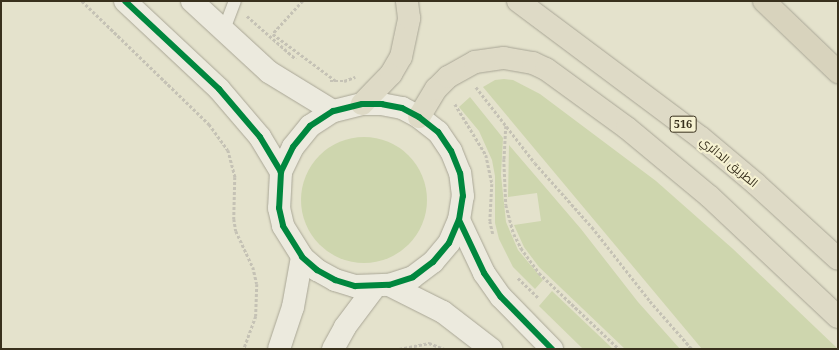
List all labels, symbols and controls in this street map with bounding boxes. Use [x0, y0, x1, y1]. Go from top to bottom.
road number: 516 [669, 115, 697, 133]
street label: الطريق الدائري [697, 134, 761, 190]

